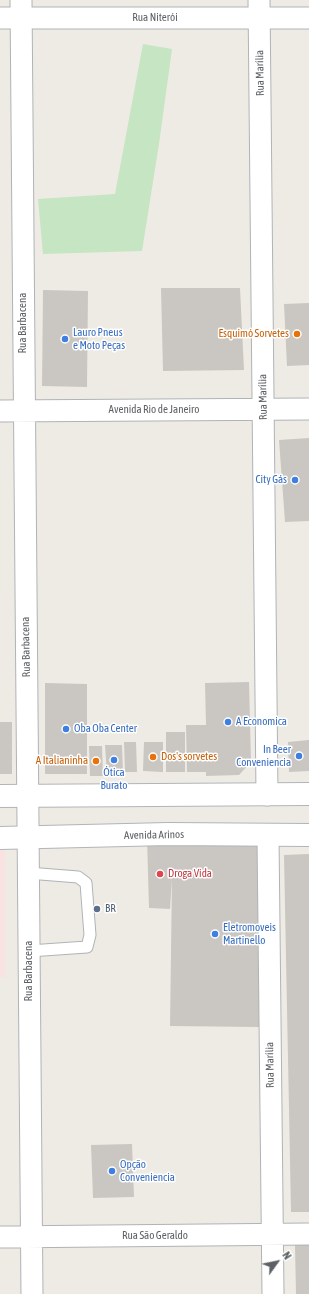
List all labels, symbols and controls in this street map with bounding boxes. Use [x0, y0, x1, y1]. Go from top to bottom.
street label: Rua Niterói [132, 11, 178, 25]
street label: Rua Marília [253, 50, 267, 96]
street label: Rua Barbacena [16, 293, 30, 353]
place label: Lauro Pneus e Moto Peças [73, 326, 125, 352]
place label: Esquimó Sorvetes [218, 327, 289, 341]
marker: Esquimó Sorvetes [292, 329, 302, 339]
marker: Lauro Pneus e Moto Peças [60, 334, 70, 344]
street label: Rua Marília [256, 374, 270, 420]
street label: Avenida Rio de Janeiro [109, 403, 199, 417]
place label: City Gás [255, 473, 287, 487]
marker: City Gás [290, 475, 300, 485]
street label: Rua Barbacena [19, 616, 33, 678]
place label: A Economica [236, 715, 287, 729]
marker: A Economica [223, 717, 233, 727]
place label: Oba Oba Center [74, 722, 137, 736]
marker: Oba Oba Center [61, 724, 71, 734]
place label: In Beer Conveniencia [236, 743, 291, 769]
place label: Dos's sorvetes [161, 750, 217, 764]
marker: In Beer Conveniencia [294, 751, 304, 761]
marker: Dos's sorvetes [148, 752, 158, 762]
place label: A Italianinha [36, 754, 88, 768]
marker: Ótica Burato [109, 755, 119, 765]
marker: A Italianinha [91, 756, 101, 766]
place label: Ótica Burato [101, 766, 127, 792]
street label: Avenida Arinos [124, 828, 184, 842]
place label: Droga Vida [168, 867, 212, 881]
marker: Droga Vida [155, 869, 165, 879]
place label: BR [105, 902, 116, 916]
marker: BR [92, 904, 102, 914]
place label: Eletromoveis Martinello [223, 921, 276, 947]
marker: Eletromoveis Martinello [210, 929, 220, 939]
street label: Rua Barbacena [22, 941, 36, 1001]
street label: Rua Marília [263, 1042, 277, 1088]
place label: Opção Conveniencia [120, 1158, 175, 1184]
marker: Opção Conveniencia [107, 1166, 117, 1176]
street label: Rua São Geraldo [122, 1229, 188, 1243]
north arrow [257, 1242, 297, 1282]
text: N [280, 1249, 294, 1261]

